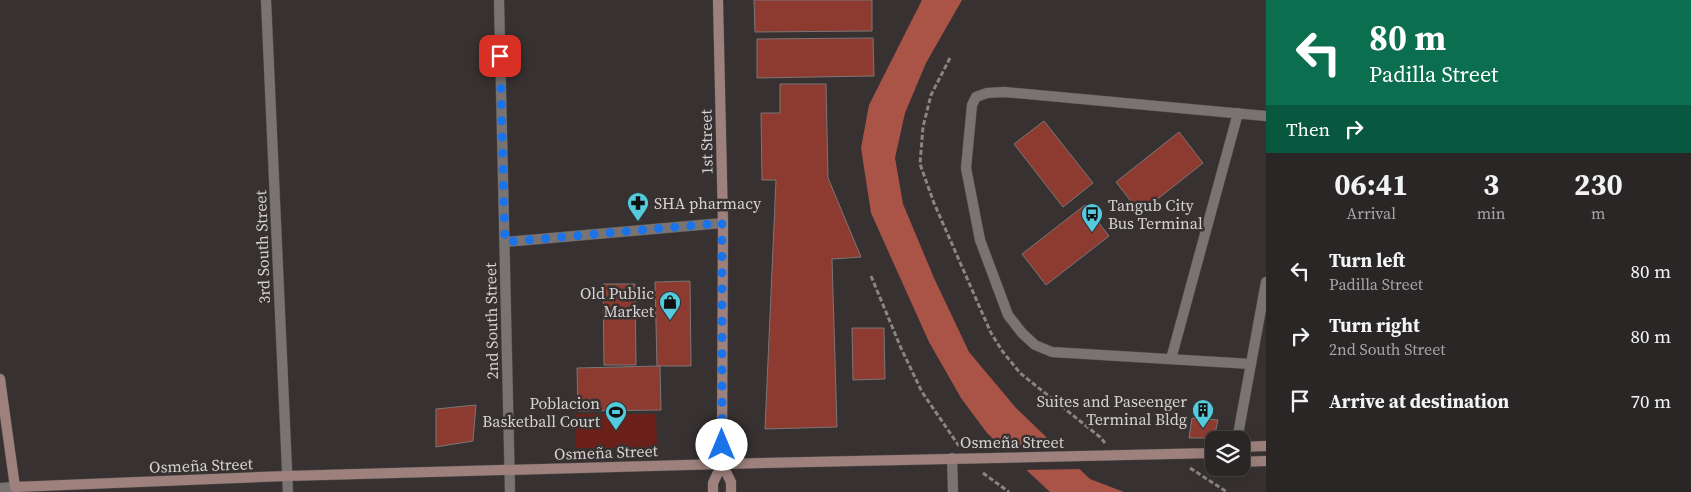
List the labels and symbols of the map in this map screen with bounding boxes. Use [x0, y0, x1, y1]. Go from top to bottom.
pin [479, 35, 521, 77]
street label: 1st Street [694, 108, 718, 175]
street label: 3rd South Street [249, 189, 275, 304]
pharmacy icon: SHA pharmacy [626, 191, 650, 222]
place label: SHA pharmacy [654, 192, 762, 214]
place label: Tangub City Bus Terminal [1108, 194, 1203, 234]
bus stop icon: Tangub City Bus Terminal [1080, 202, 1104, 233]
street label: 2nd South Street [479, 262, 503, 379]
place label: Old Public Market [580, 282, 655, 322]
shop icon: Old Public Market [658, 290, 682, 321]
place label: Suites and Paseenger Terminal Bldg [1037, 390, 1187, 430]
place label: Poblacion Basketball Court [482, 392, 601, 432]
building icon: Suites and Paseenger Terminal Bldg [1191, 398, 1215, 429]
sports icon: Poblacion Basketball Court [604, 400, 628, 431]
position arrow [695, 418, 747, 470]
street label: Osmeña Street [960, 431, 1065, 453]
street label: Osmeña Street [554, 439, 659, 465]
street label: Osmeña Street [149, 452, 254, 478]

